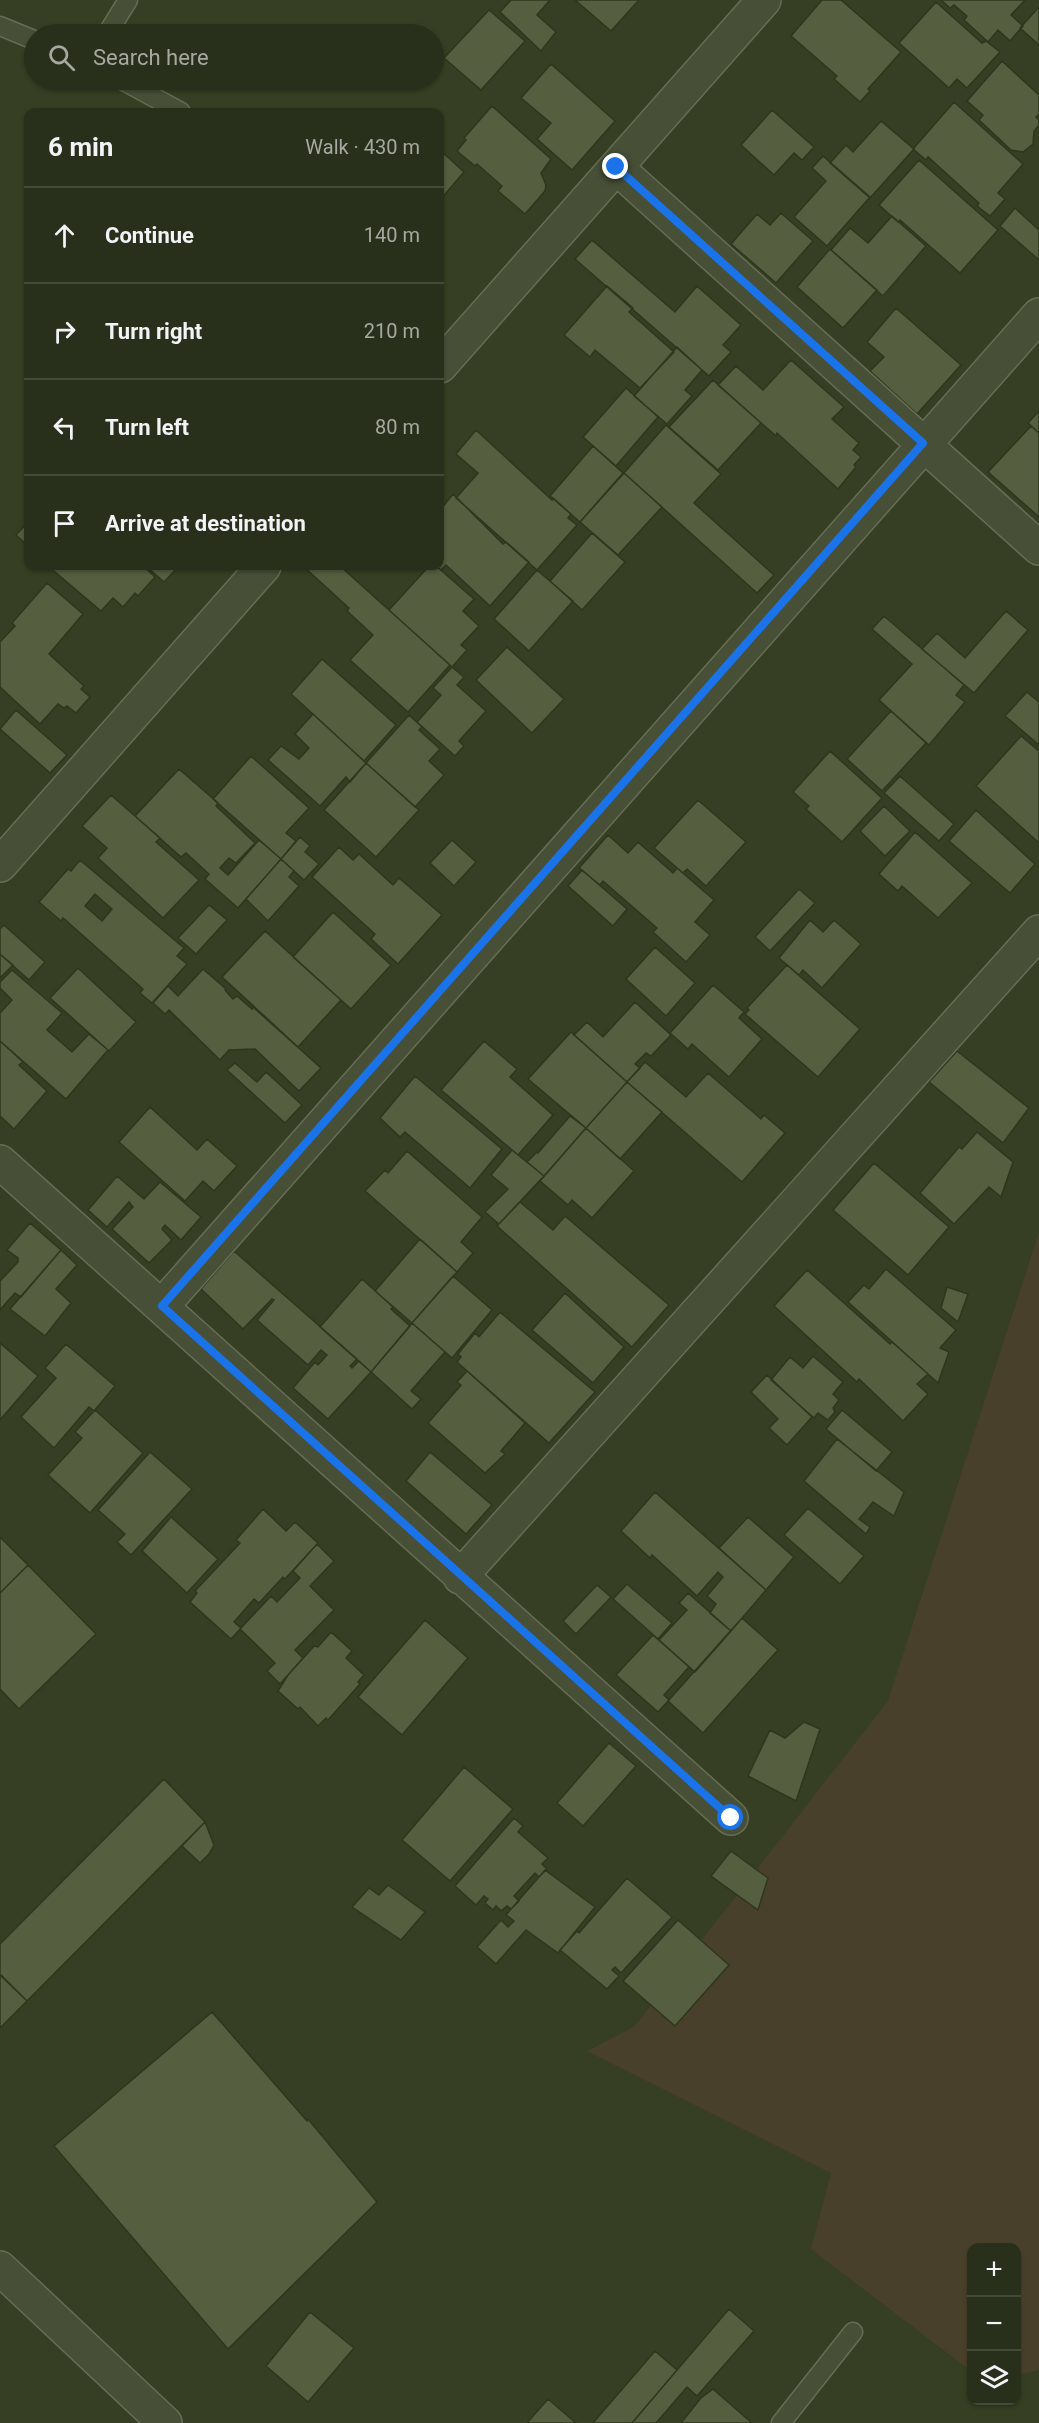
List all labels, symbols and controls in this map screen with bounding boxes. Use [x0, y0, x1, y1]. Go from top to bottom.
search box [24, 24, 444, 90]
icon: search [45, 41, 78, 74]
text: Search here [93, 45, 209, 70]
text: 6 min [48, 132, 113, 162]
text: Walk · 430 m [305, 135, 420, 159]
route end [602, 153, 628, 179]
icon: ahead [48, 219, 81, 252]
text: Continue [105, 223, 194, 248]
text: 140 m [364, 223, 420, 247]
icon: right [48, 315, 81, 348]
text: Turn right [105, 319, 202, 344]
text: 210 m [364, 319, 420, 343]
icon: left [48, 411, 81, 444]
text: Turn left [105, 415, 189, 440]
text: 80 m [375, 415, 420, 439]
icon: arrive [48, 507, 81, 540]
text: Arrive at destination [105, 511, 306, 536]
route start [717, 1804, 743, 1830]
map controls [967, 2243, 1021, 2405]
button: + [967, 2243, 1021, 2297]
button: − [967, 2297, 1021, 2351]
button: layers [967, 2351, 1021, 2405]

